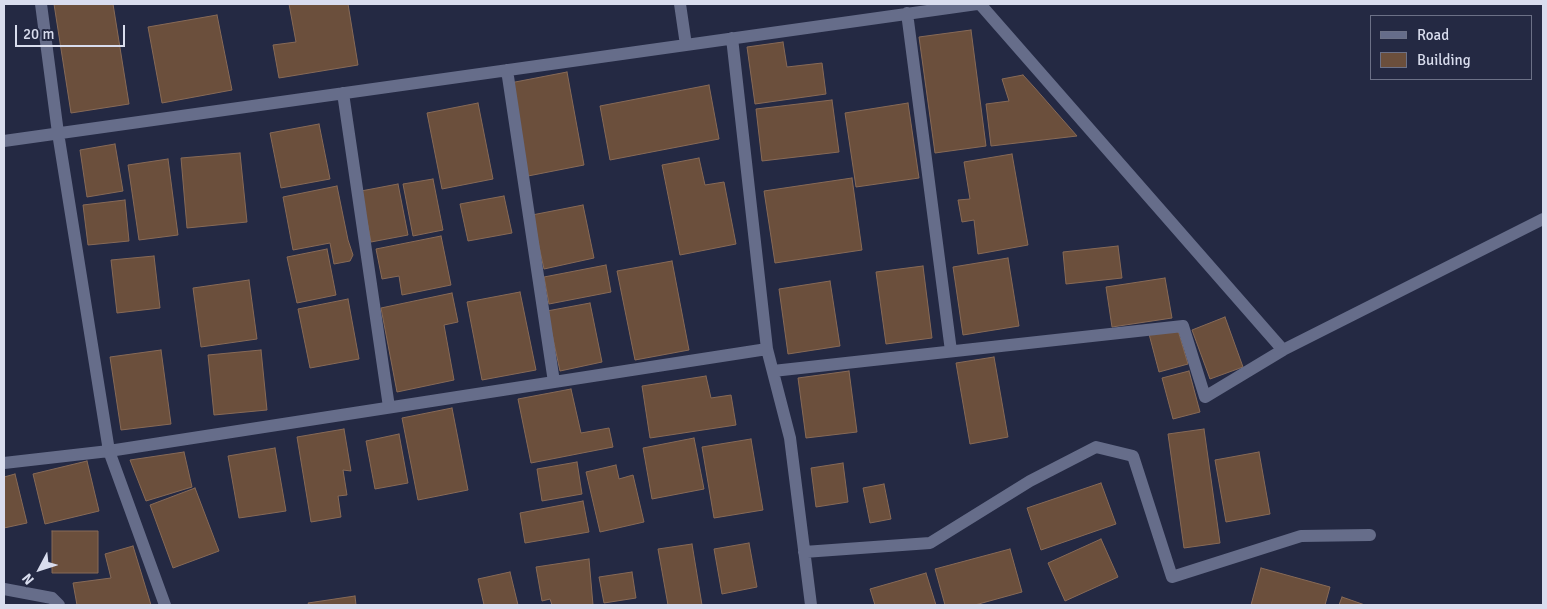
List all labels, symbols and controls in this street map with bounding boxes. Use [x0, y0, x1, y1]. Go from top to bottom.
scale bar [18, 15, 128, 47]
legend [1370, 15, 1532, 80]
text: 20 m [23, 25, 54, 43]
text: Road [1417, 26, 1449, 44]
text: Building [1417, 51, 1471, 69]
north arrow [15, 544, 65, 594]
text: N [18, 570, 38, 588]

